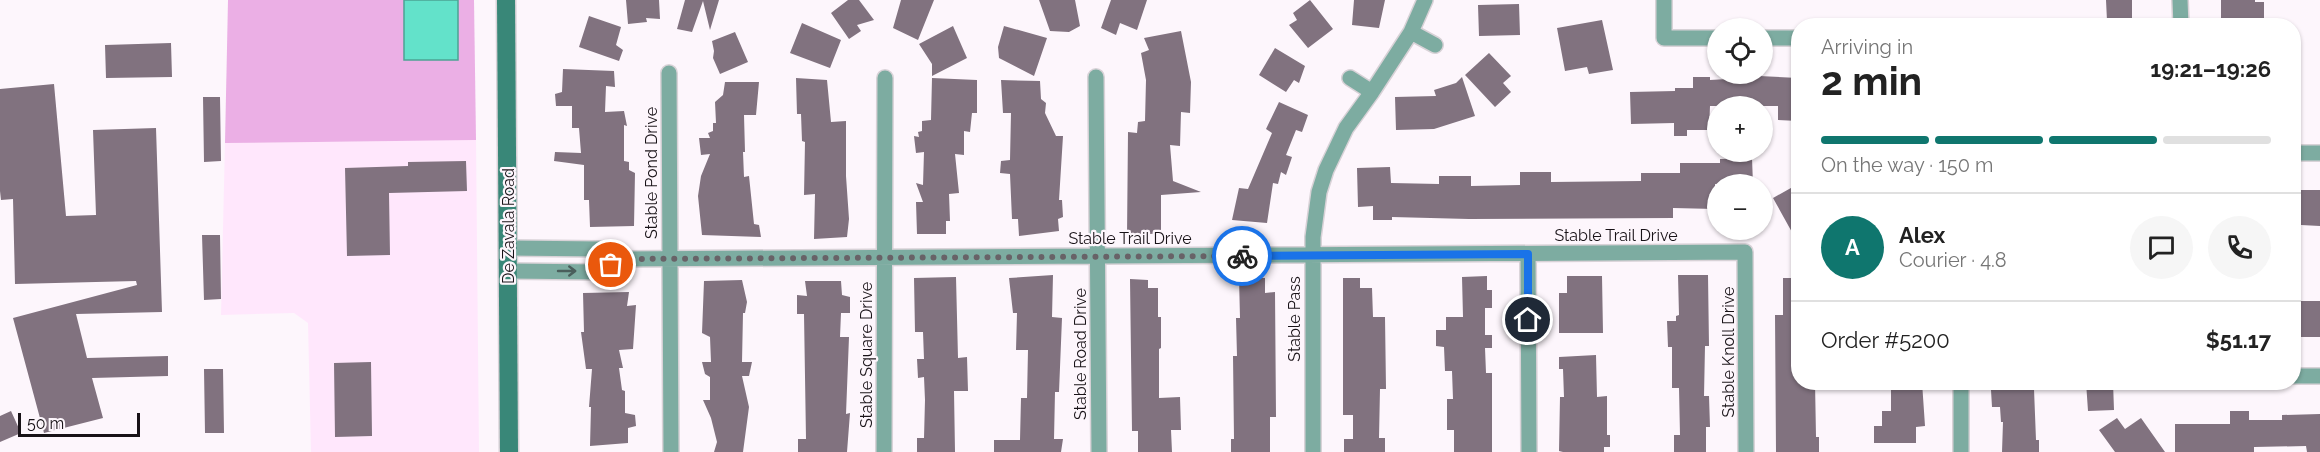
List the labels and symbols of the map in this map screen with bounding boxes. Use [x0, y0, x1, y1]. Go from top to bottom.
street label: Stable Pond Drive [642, 107, 661, 239]
street label: De Zavala Road [499, 168, 518, 284]
courier [1212, 226, 1272, 286]
street label: Stable Trail Drive [1554, 226, 1678, 245]
street label: Stable Trail Drive [1068, 229, 1192, 248]
pin [585, 239, 636, 290]
one-way arrow [557, 265, 577, 277]
street label: Stable Pass [1285, 276, 1304, 362]
street label: Stable Square Drive [857, 282, 876, 428]
street label: Stable Knoll Drive [1719, 287, 1738, 417]
street label: Stable Road Drive [1071, 288, 1090, 420]
pin [1502, 294, 1553, 345]
scale bar [18, 410, 140, 438]

